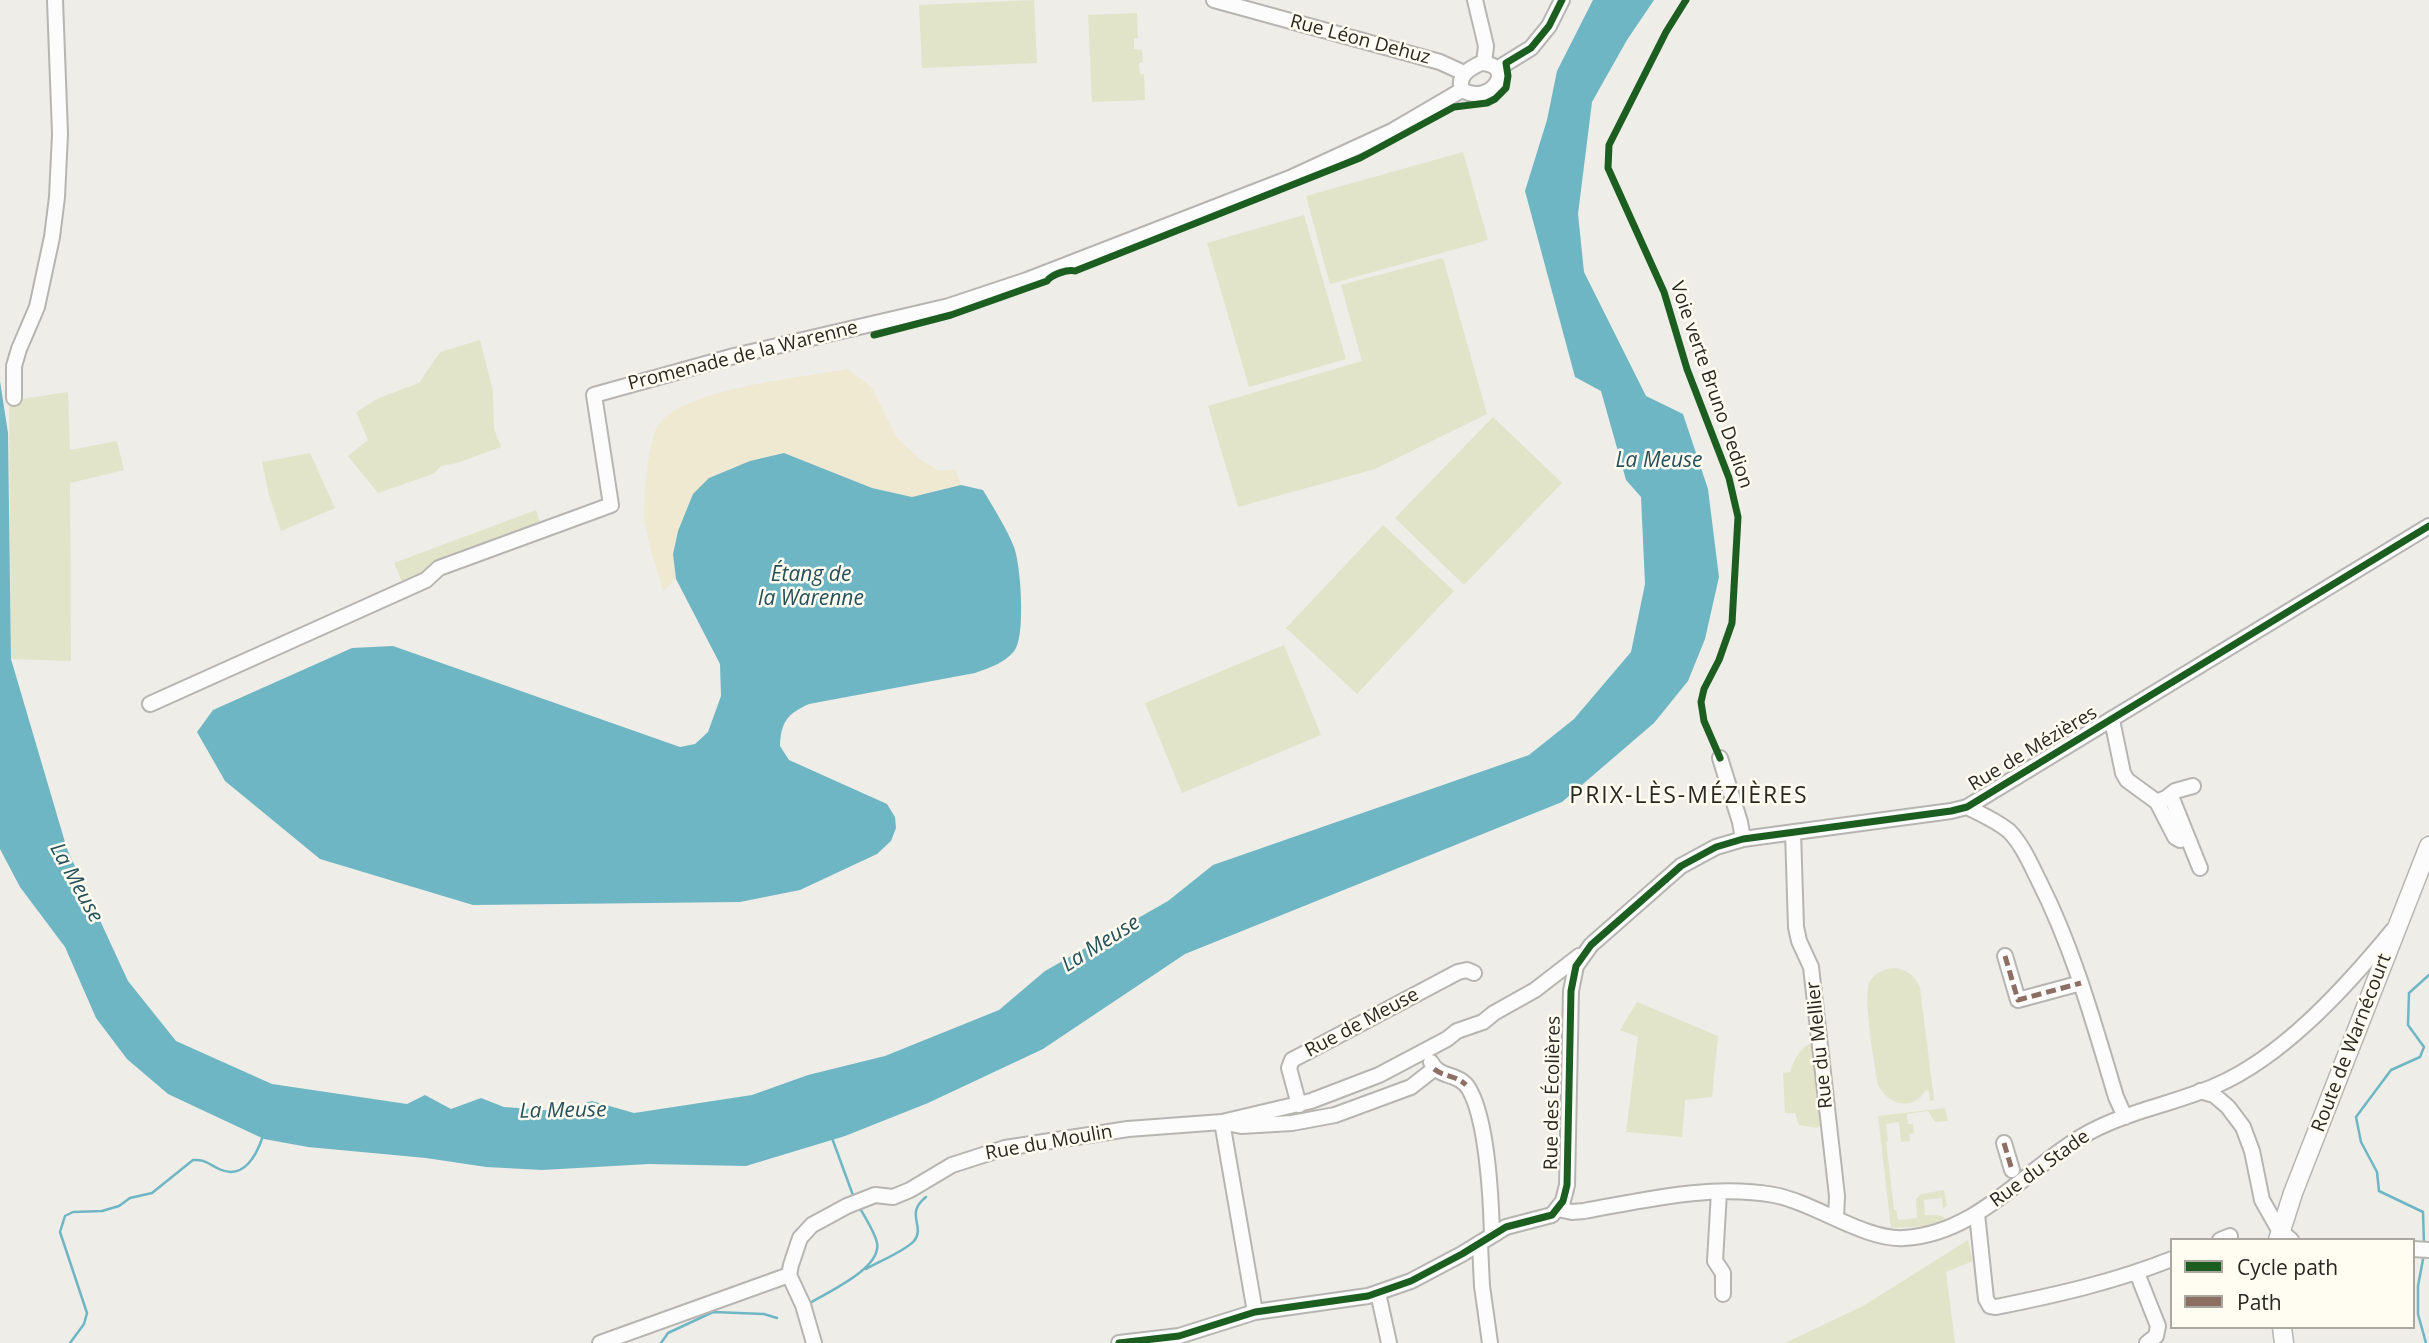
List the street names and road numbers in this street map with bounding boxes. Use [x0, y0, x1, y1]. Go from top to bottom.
street label: Rue Léon Dehuz [1287, 10, 1433, 70]
street label: Voie verte Bruno Dedion [1665, 279, 1757, 491]
street label: Promenade de la Warenne [626, 316, 860, 396]
street label: Rue de Mézières [1965, 702, 2101, 796]
street label: Route de Warnécourt [2307, 951, 2397, 1135]
street label: Rue du Mellier [1802, 980, 1838, 1110]
street label: Rue de Meuse [1301, 984, 1423, 1062]
street label: Rue des Écolières [1540, 1016, 1566, 1170]
street label: Rue du Moulin [984, 1121, 1114, 1165]
street label: Rue du Stade [1986, 1125, 2094, 1213]

